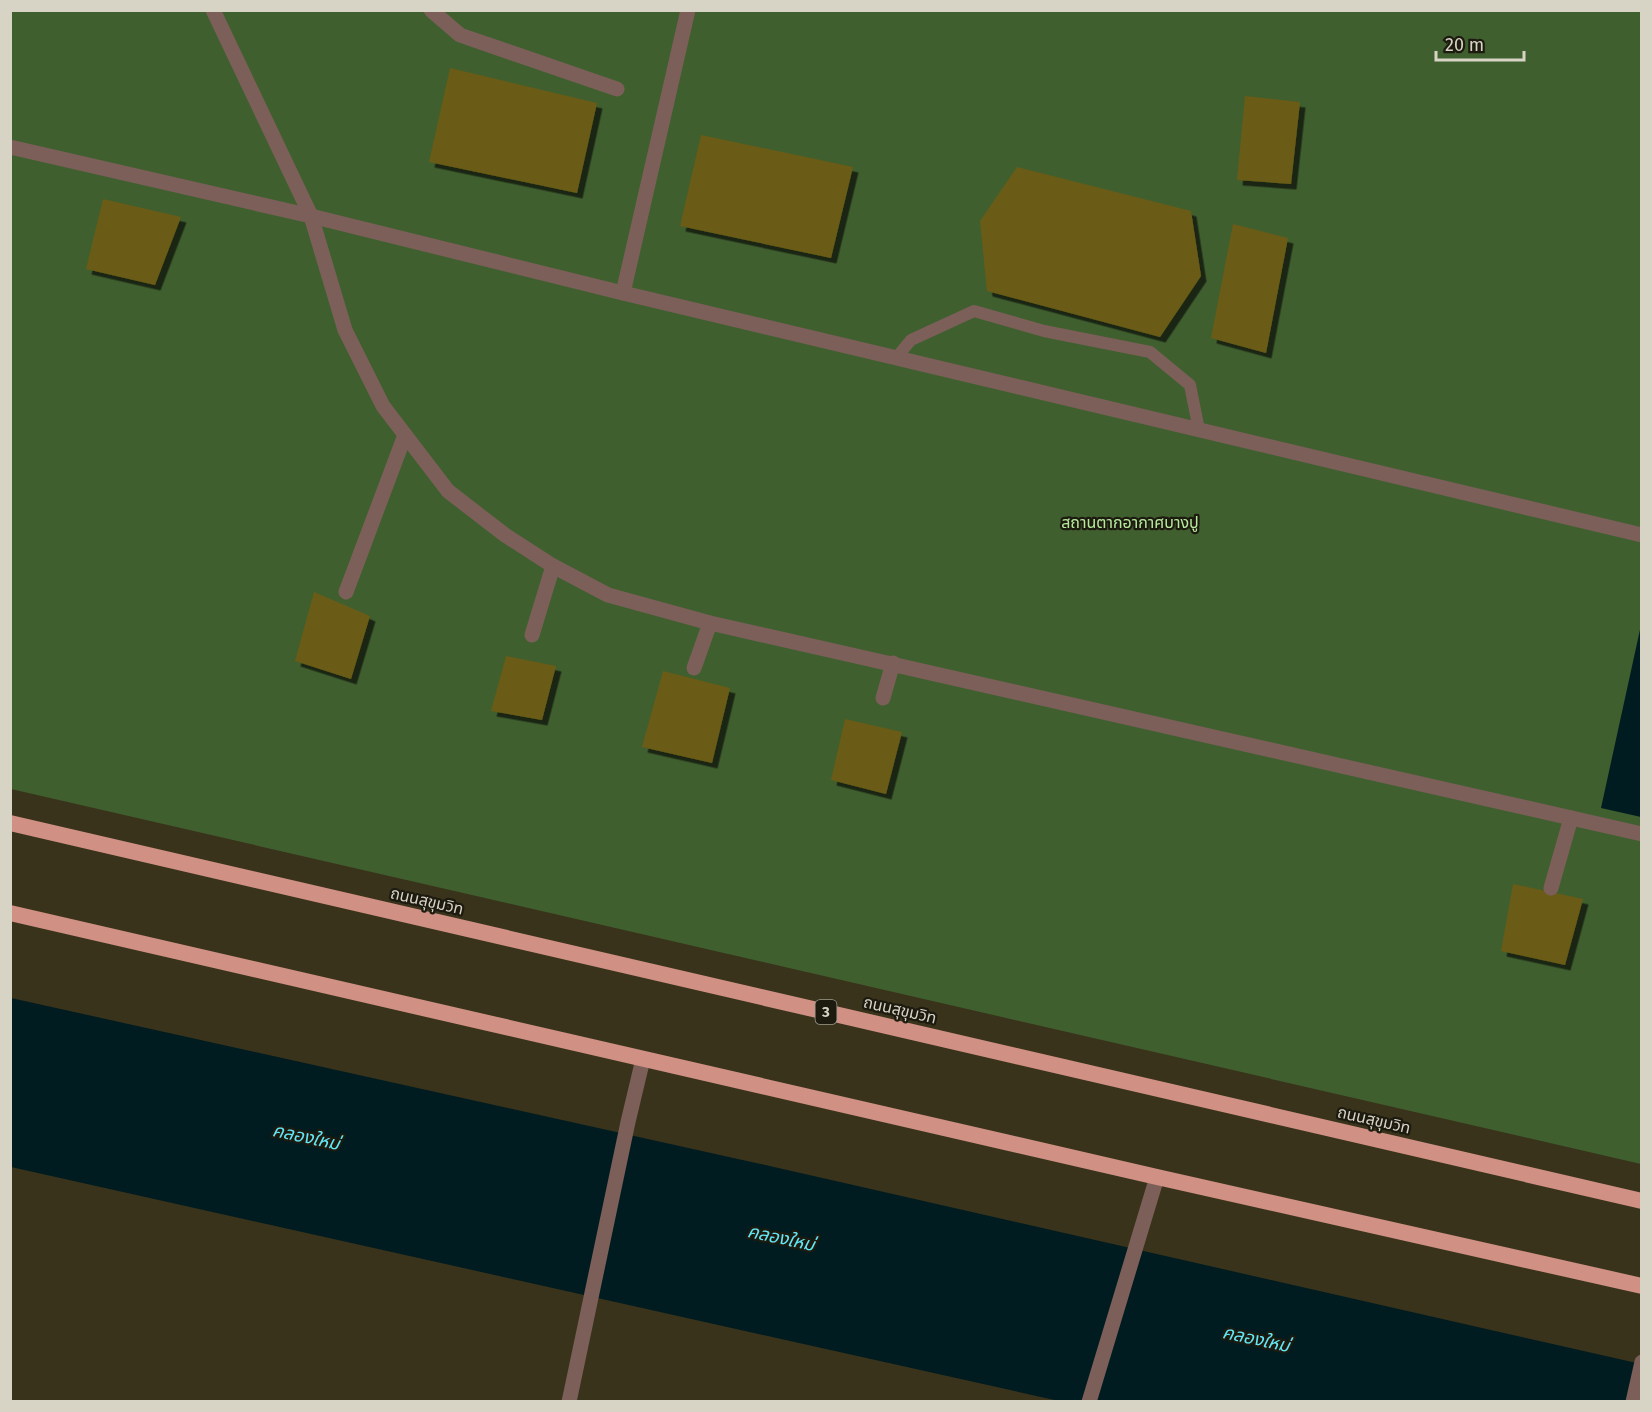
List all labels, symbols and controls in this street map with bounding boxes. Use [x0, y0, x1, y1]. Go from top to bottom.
scale bar [1436, 24, 1524, 62]
text: 20 m [1445, 34, 1484, 56]
park label: สถานตากอากาศบางปู [1061, 513, 1199, 532]
street label: ถนนสุขุมวิท [389, 883, 465, 919]
street label: ถนนสุขุมวิท [862, 992, 938, 1028]
road number: 3 [816, 1000, 836, 1024]
street label: ถนนสุขุมวิท [1336, 1102, 1412, 1138]
water label: คลองใหม่ [270, 1119, 345, 1155]
water label: คลองใหม่ [745, 1220, 820, 1256]
water label: คลองใหม่ [1220, 1321, 1295, 1357]

